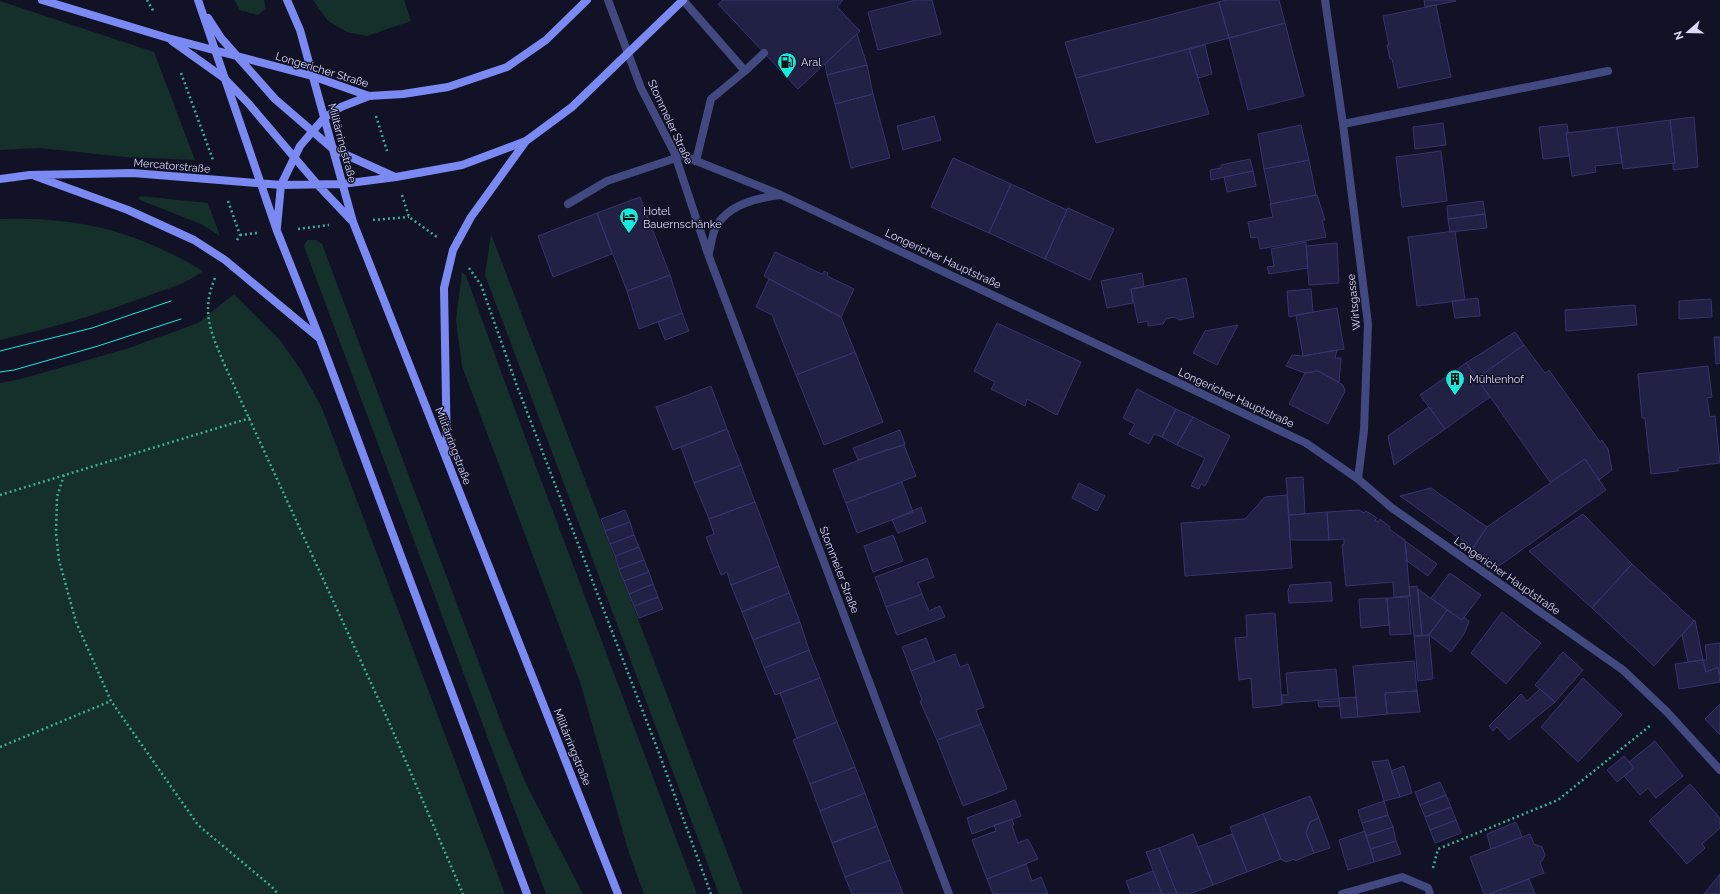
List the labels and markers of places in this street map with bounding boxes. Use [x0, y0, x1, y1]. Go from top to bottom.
fuel station icon: Aral [776, 51, 798, 79]
place label: Aral [801, 56, 821, 69]
place label: Hotel Bauernschänke [643, 205, 722, 231]
hotel icon: Hotel Bauernschänke [618, 206, 640, 234]
building icon: Mühlenhof [1444, 368, 1466, 396]
place label: Mühlenhof [1469, 373, 1524, 386]

